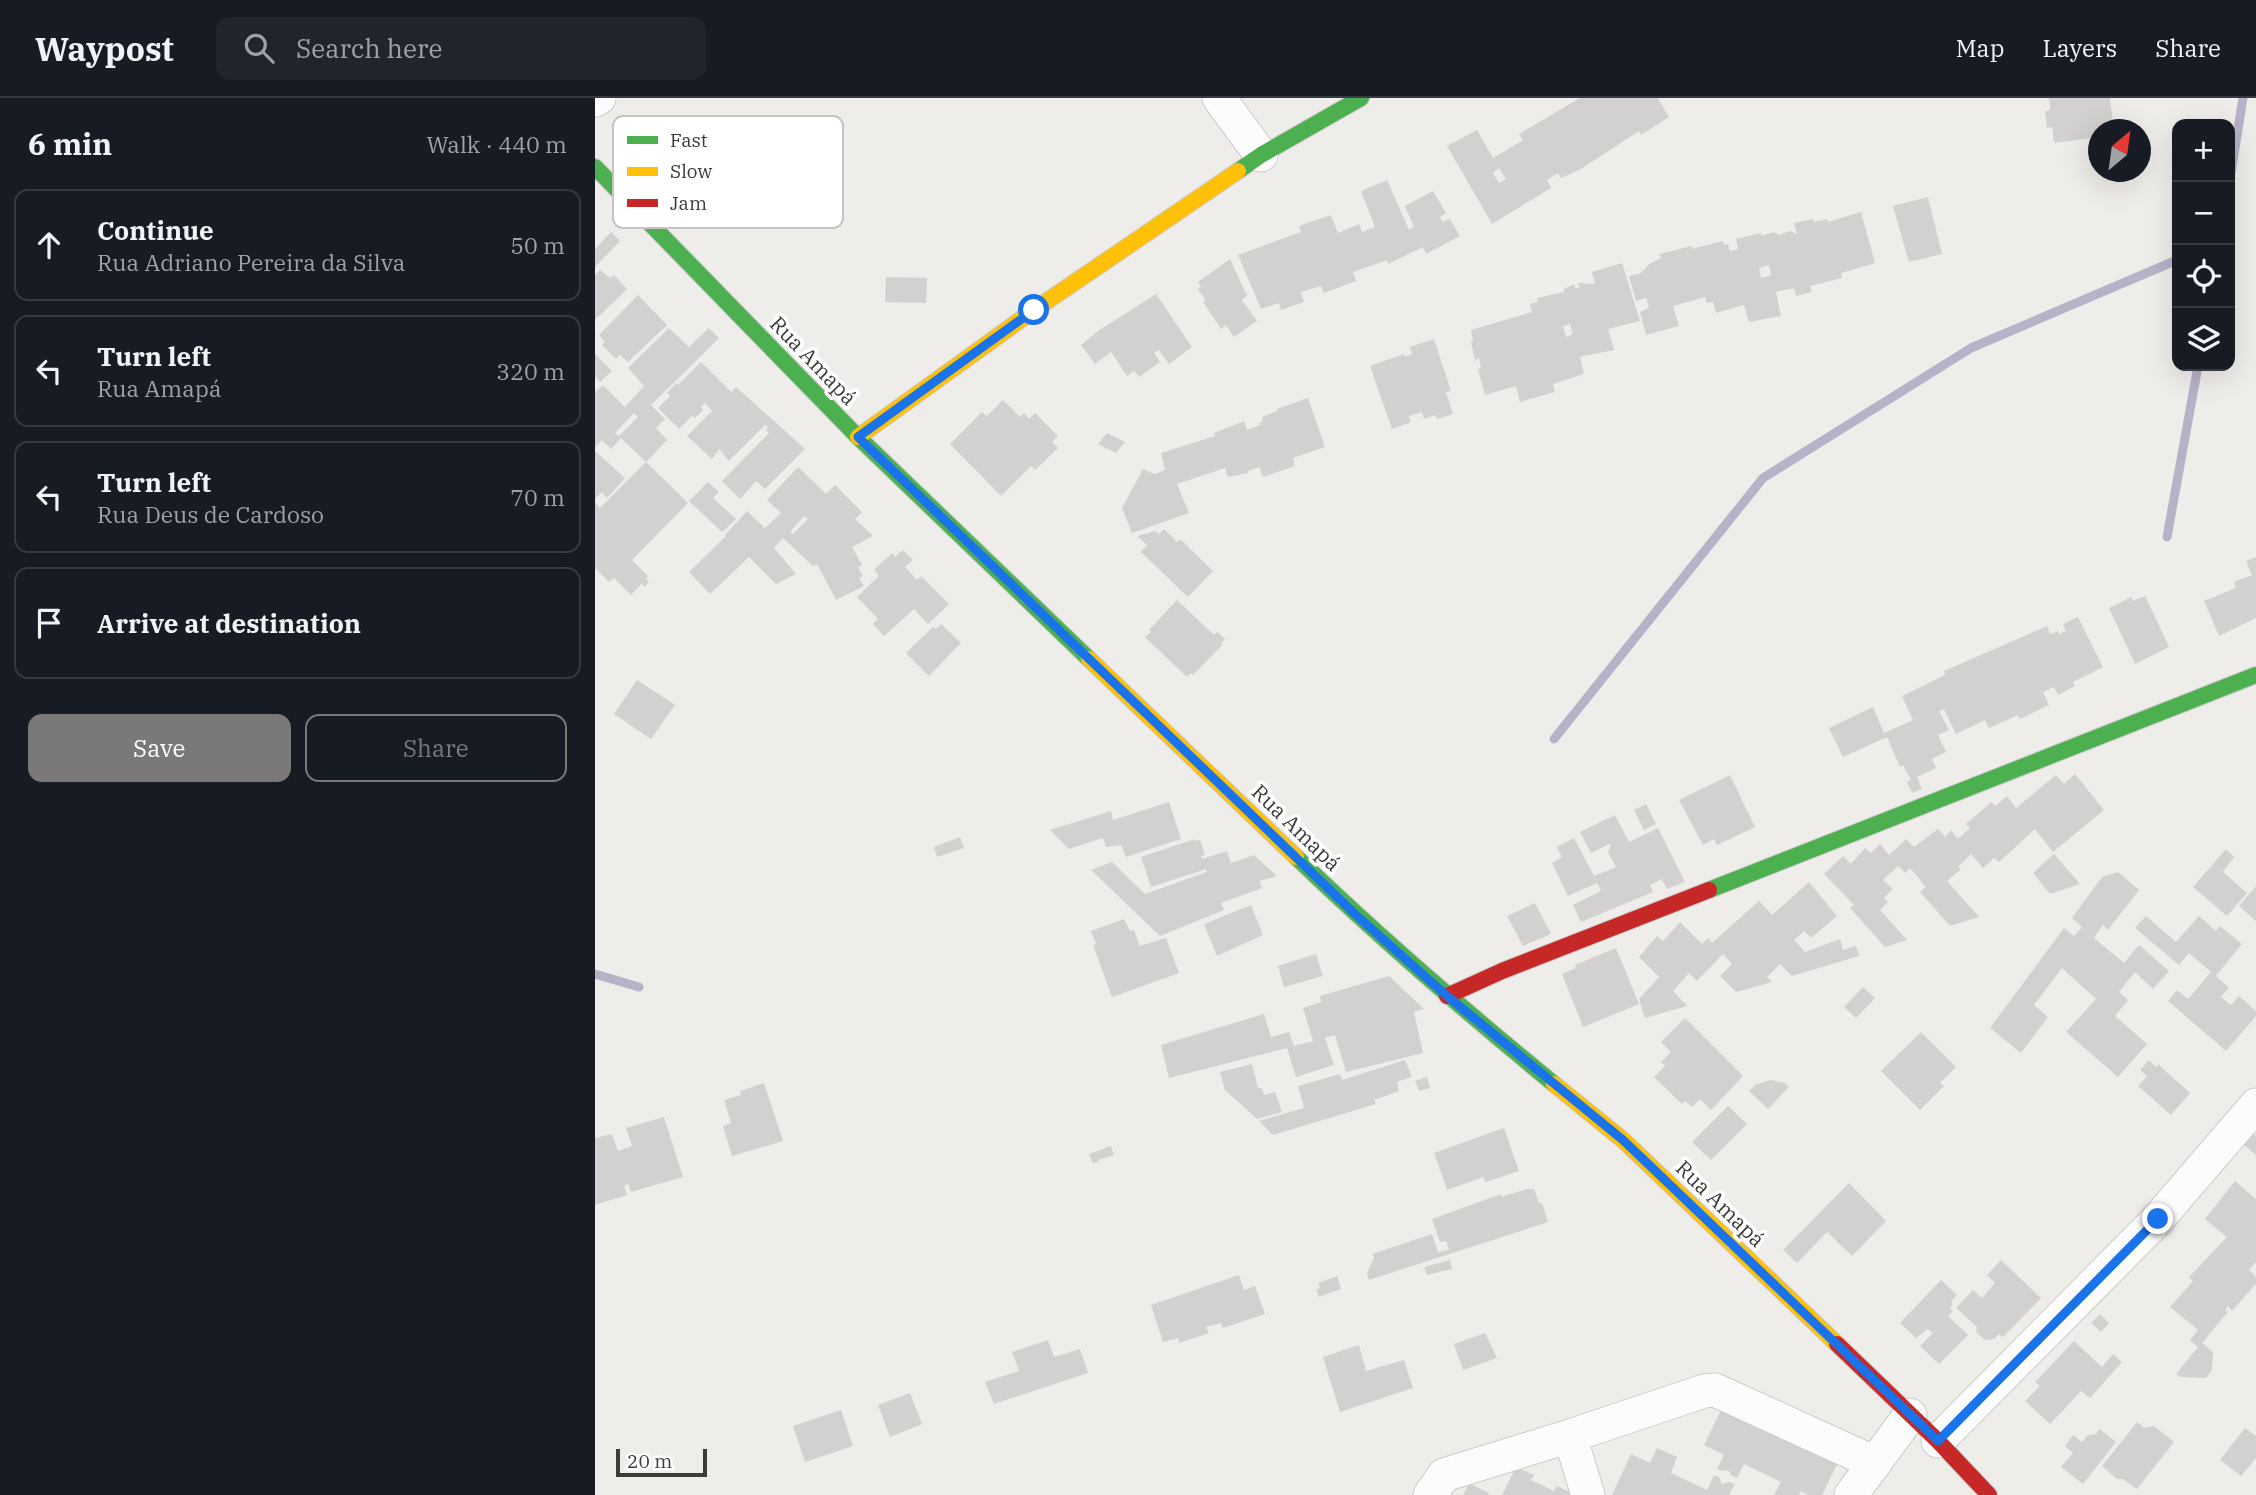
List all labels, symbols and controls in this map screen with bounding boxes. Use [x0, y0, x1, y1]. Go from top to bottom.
search box [216, 17, 706, 80]
text: Waypost [35, 27, 174, 70]
icon: search [240, 29, 278, 67]
text: Search here [296, 31, 442, 65]
text: Map [1956, 32, 2004, 64]
text: Layers [2042, 32, 2117, 64]
text: Share [2155, 32, 2221, 64]
legend [613, 116, 843, 228]
north arrow [2088, 119, 2151, 182]
map controls [2172, 119, 2235, 371]
button: + [2172, 119, 2235, 182]
text: 6 min [28, 124, 112, 163]
text: Fast [670, 128, 708, 152]
text: Walk · 440 m [426, 129, 567, 159]
text: Slow [670, 159, 712, 183]
button: − [2172, 182, 2235, 245]
text: Jam [670, 191, 707, 215]
text: Continue [97, 213, 214, 247]
icon: ahead [30, 226, 68, 264]
text: 50 m [510, 230, 565, 260]
button: locate [2172, 245, 2235, 308]
text: Rua Adriano Pereira da Silva [97, 247, 405, 277]
route start [1018, 294, 1049, 325]
button: layers [2172, 308, 2235, 371]
street label: Rua Amapá [764, 310, 863, 411]
text: Turn left [97, 339, 211, 373]
icon: left [30, 352, 68, 390]
text: 320 m [496, 356, 565, 386]
text: Rua Amapá [97, 373, 222, 403]
text: Turn left [97, 465, 211, 499]
icon: left [30, 478, 68, 516]
text: 70 m [510, 482, 565, 512]
text: Rua Deus de Cardoso [97, 499, 324, 529]
icon: arrive [30, 604, 68, 642]
text: Arrive at destination [97, 606, 361, 640]
button: Save [28, 714, 291, 782]
button: Share [305, 714, 567, 782]
street label: Rua Amapá [1246, 778, 1347, 877]
street label: Rua Amapá [1670, 1154, 1771, 1253]
route end [2142, 1203, 2173, 1234]
scale bar [616, 1446, 707, 1478]
text: 20 m [627, 1449, 672, 1473]

